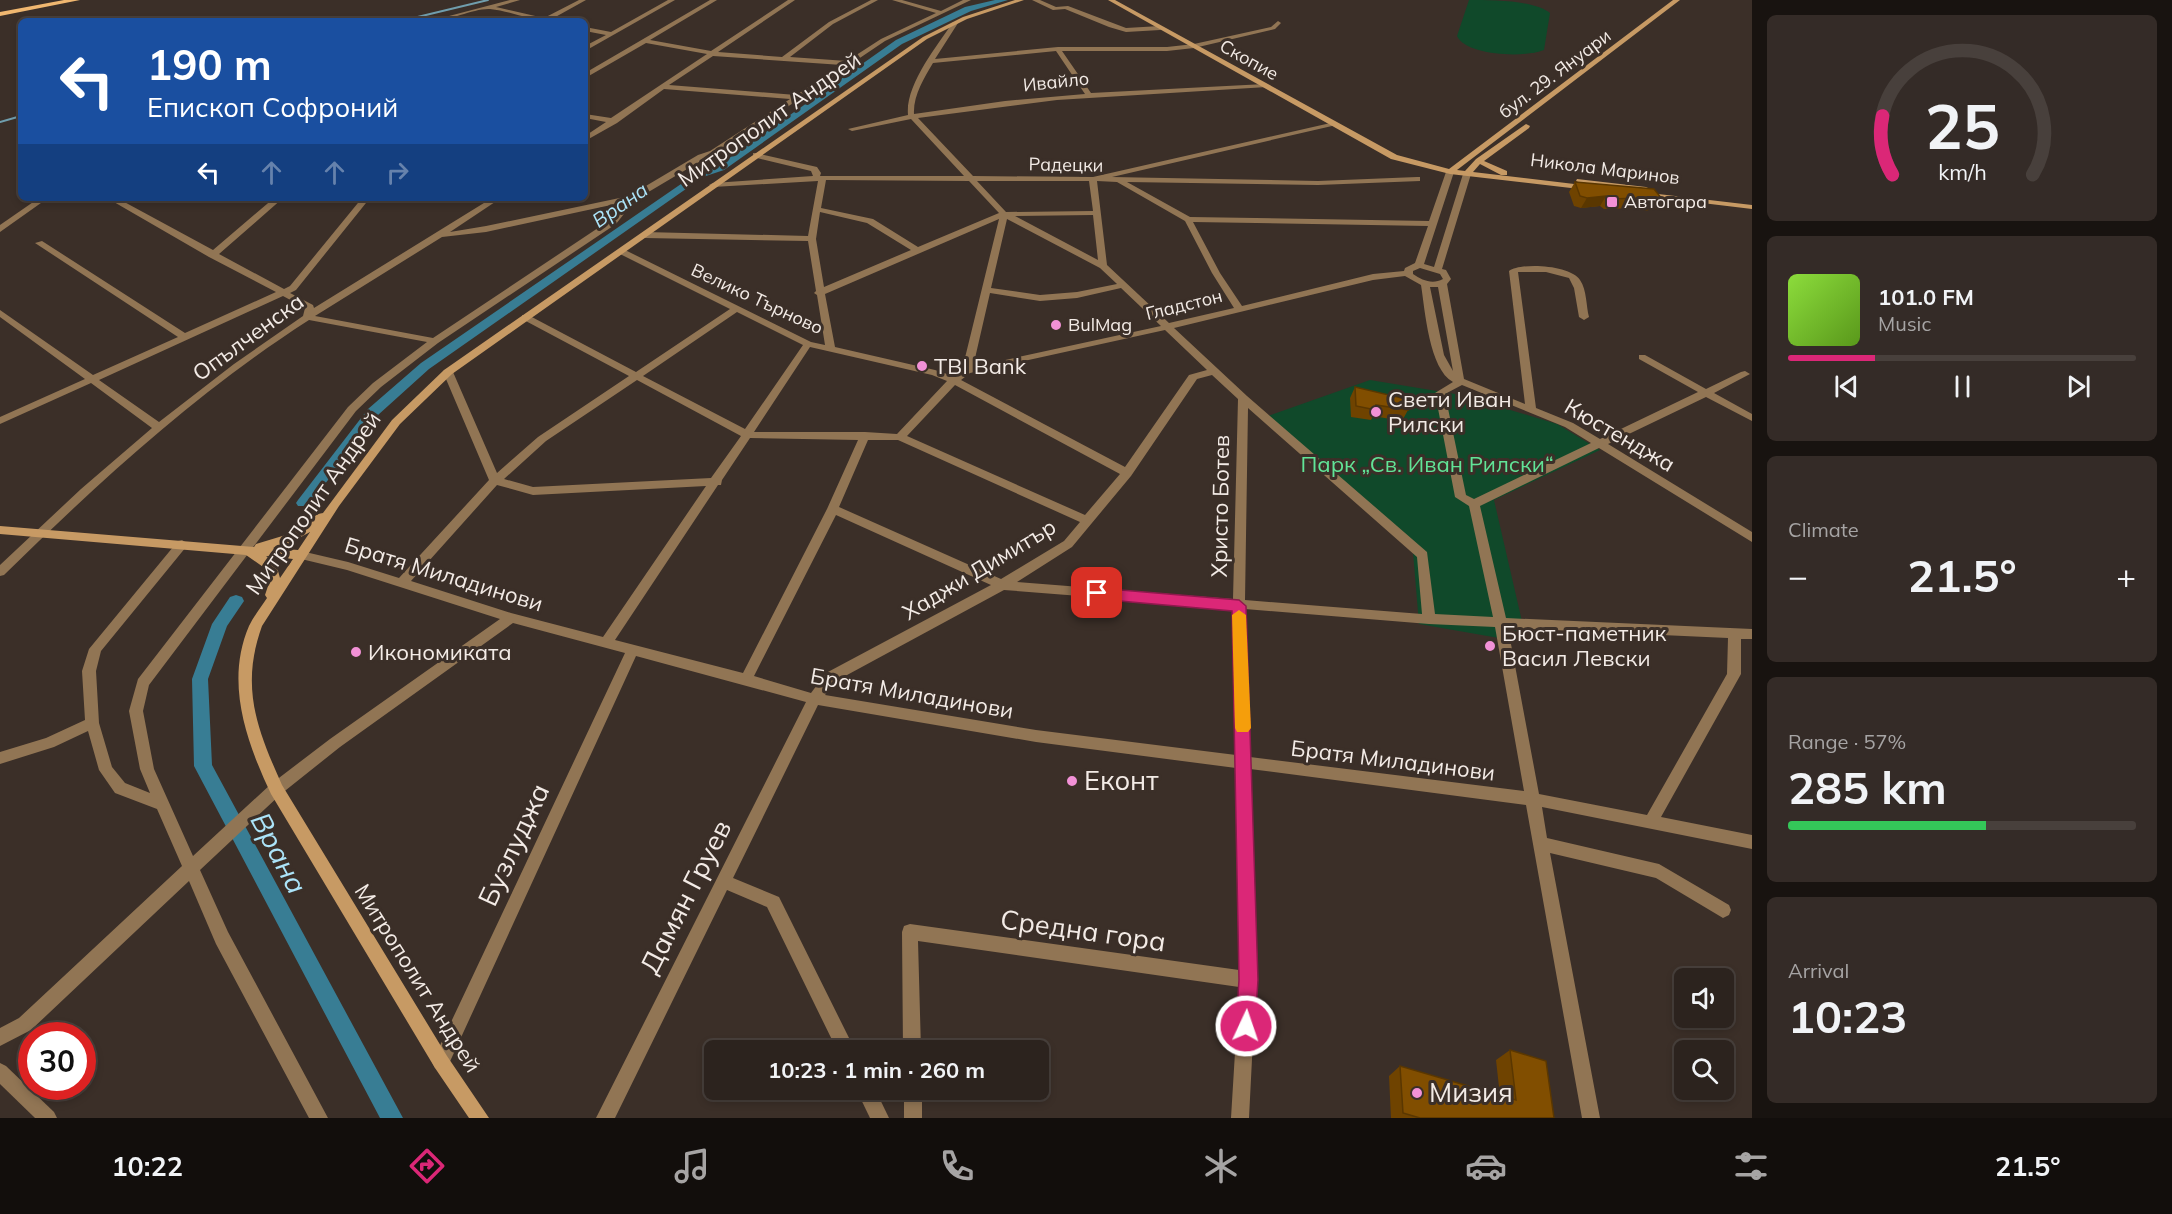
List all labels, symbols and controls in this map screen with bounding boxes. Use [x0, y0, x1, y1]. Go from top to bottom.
street label: бул. 29. Януари [1494, 24, 1615, 123]
street label: Скопие [1216, 34, 1283, 85]
text: 190 m [147, 38, 272, 91]
icon: left [48, 42, 126, 120]
street label: Митрополит Андрей [672, 45, 866, 193]
street label: Ивайло [1022, 67, 1090, 96]
text: 25 [1925, 86, 1999, 165]
text: Епископ Софроний [147, 90, 398, 124]
street label: Никола Маринов [1529, 148, 1681, 189]
street label: Радецки [1028, 152, 1104, 177]
icon: left [192, 156, 225, 189]
icon: ahead [255, 156, 288, 189]
icon: ahead [318, 156, 351, 189]
icon: right [381, 156, 414, 189]
text: km/h [1938, 158, 1986, 185]
water label: Врана [587, 177, 652, 233]
place label: Автогара [1624, 190, 1707, 213]
marker: Автогара [1605, 195, 1619, 209]
street label: Велико Търново [688, 258, 827, 339]
text: 101.0 FM [1878, 283, 1974, 311]
street label: Гладстон [1143, 284, 1225, 325]
street label: Опълченска [187, 287, 309, 387]
text: Music [1878, 311, 1931, 336]
place label: BulMag [1068, 313, 1132, 336]
marker: BulMag [1049, 318, 1063, 332]
place label: TBI Bank [934, 352, 1027, 380]
marker: TBI Bank [915, 359, 929, 373]
icon: previous [1830, 370, 1863, 403]
icon: pause [1946, 370, 1979, 403]
icon: next [2062, 370, 2095, 403]
place label: Свети Иван Рилски [1388, 385, 1512, 438]
street label: Кюстенджа [1560, 392, 1680, 478]
marker: Свети Иван Рилски [1369, 405, 1383, 419]
street label: Митрополит Андрей [239, 406, 387, 600]
street label: Христо Ботев [1205, 434, 1235, 578]
park label: Парк „Св. Иван Рилски“ [1300, 450, 1554, 478]
street label: Хаджи Димитър [897, 512, 1061, 626]
text: Climate [1788, 517, 1859, 542]
street label: Братя Миладинови [342, 531, 546, 617]
text: 21.5° [1907, 547, 2017, 603]
text: − [1788, 555, 1808, 596]
text: + [2116, 555, 2136, 596]
pin [1071, 567, 1122, 618]
icon: arrive [1080, 576, 1113, 609]
place label: Бюст-паметник Васил Левски [1502, 619, 1667, 672]
place label: Икономиката [368, 638, 512, 666]
marker: Бюст-паметник Васил Левски [1483, 639, 1497, 653]
marker: Икономиката [349, 645, 363, 659]
street label: Братя Миладинови [808, 661, 1016, 725]
text: Range · 57% [1788, 729, 1906, 754]
street label: Братя Миладинови [1289, 734, 1497, 786]
text: 285 km [1788, 759, 1947, 815]
place label: Еконт [1084, 763, 1159, 797]
marker: Еконт [1065, 774, 1079, 788]
street label: Бузлуджа [470, 778, 556, 911]
water label: Врана [244, 806, 315, 899]
street label: Дамян Груев [632, 814, 738, 979]
street label: Митрополит Андрей [349, 879, 487, 1077]
street label: Средна гора [998, 902, 1168, 958]
text: Arrival [1788, 958, 1849, 983]
map controls [1674, 968, 1734, 1100]
button: sound [1674, 968, 1734, 1028]
text: 10:23 [1788, 988, 1907, 1044]
position arrow [1214, 994, 1278, 1058]
speed limit sign: 30 [18, 1022, 96, 1100]
button: search [1674, 1040, 1734, 1100]
text: 10:23 · 1 min · 260 m [768, 1056, 985, 1084]
place label: Мизия [1429, 1075, 1513, 1109]
marker: Мизия [1410, 1086, 1424, 1100]
icon: directions [406, 1145, 448, 1187]
icon: music [671, 1145, 713, 1187]
icon: phone [936, 1145, 978, 1187]
icon: climate [1200, 1145, 1242, 1187]
icon: car [1465, 1145, 1507, 1187]
icon: filters [1730, 1145, 1772, 1187]
text: 10:22 [111, 1149, 183, 1183]
text: 21.5° [1995, 1149, 2060, 1183]

